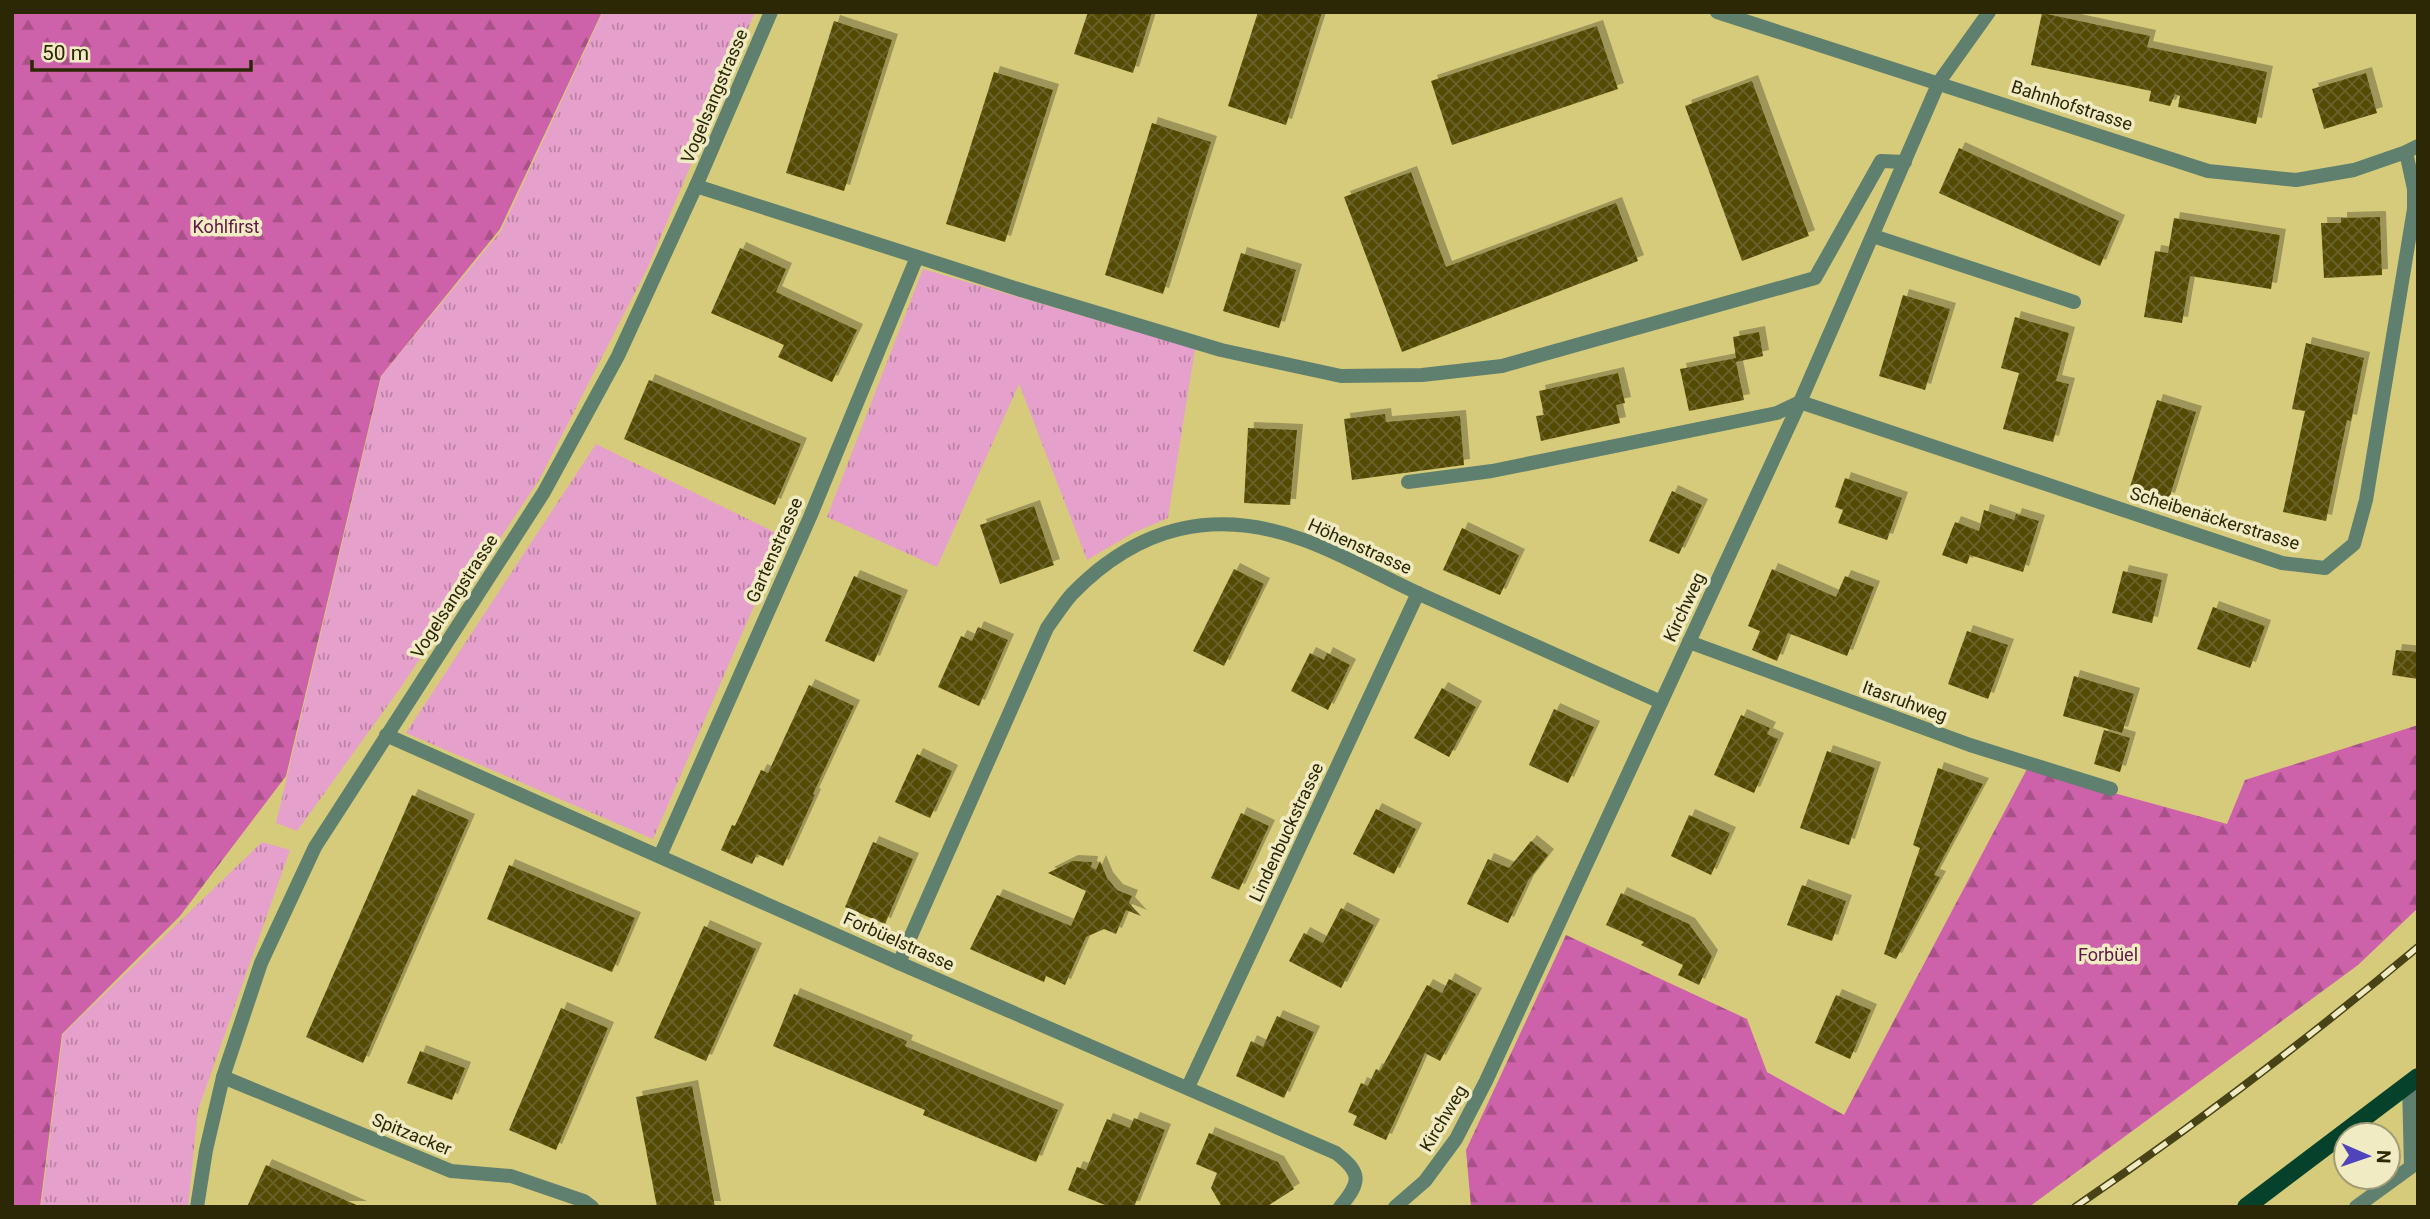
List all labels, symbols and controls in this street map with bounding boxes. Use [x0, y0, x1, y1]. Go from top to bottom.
street label: Vogelsangstrasse [676, 26, 752, 166]
scale bar [32, 28, 250, 72]
text: 50 m [42, 41, 89, 65]
street label: Bahnhofstrasse [2009, 76, 2135, 134]
park label: Kohlfirst [193, 216, 260, 237]
street label: Scheibenäckerstrasse [2128, 482, 2302, 554]
street label: Gartenstrasse [741, 494, 807, 606]
street label: Höhenstrasse [1305, 514, 1415, 578]
street label: Vogelsangstrasse [406, 530, 502, 662]
street label: Kirchweg [1659, 569, 1709, 645]
street label: Itasruhweg [1860, 676, 1950, 726]
street label: Lindenbuckstrasse [1245, 759, 1327, 905]
street label: Forbüelstrasse [840, 907, 958, 975]
park label: Forbüel [2078, 944, 2138, 965]
street label: Kirchweg [1415, 1081, 1471, 1155]
street label: Spitzacker [369, 1109, 455, 1159]
north arrow [2332, 1121, 2402, 1191]
text: N [2372, 1149, 2395, 1164]

